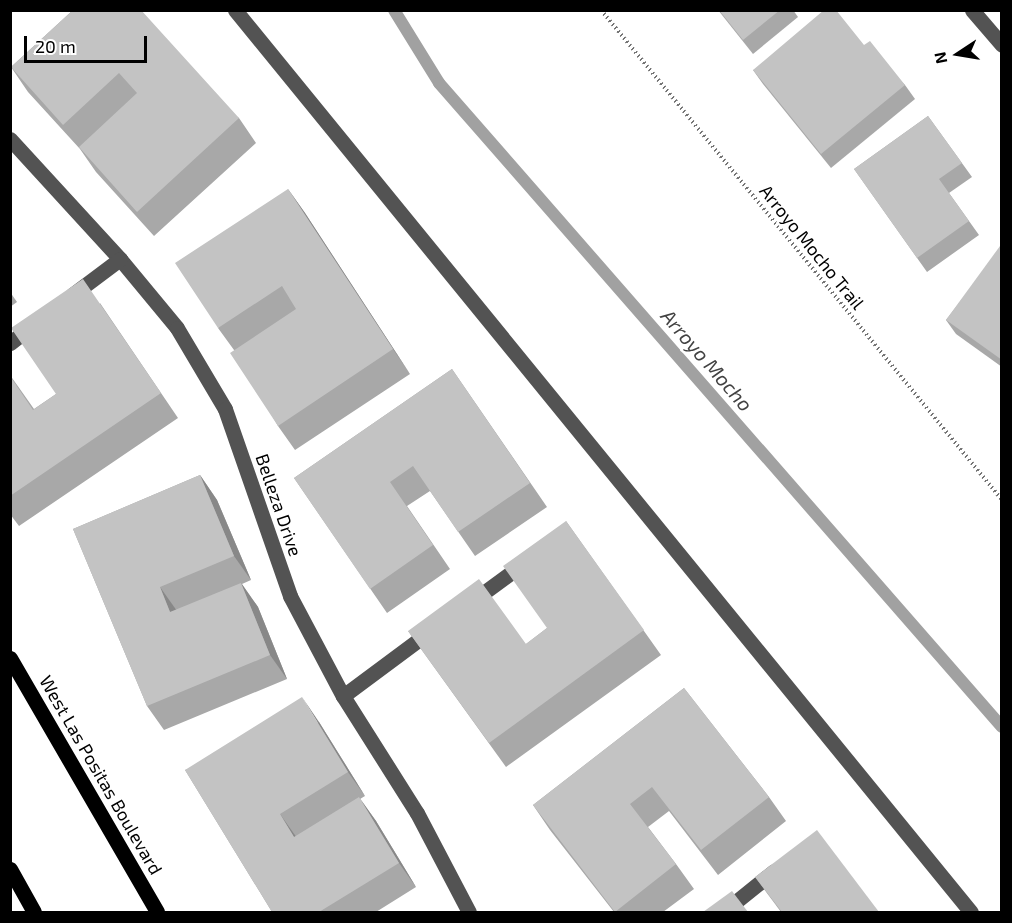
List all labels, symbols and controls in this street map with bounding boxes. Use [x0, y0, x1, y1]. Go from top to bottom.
scale bar [27, 24, 150, 62]
north arrow [928, 24, 988, 84]
text: 20 m [35, 35, 76, 57]
text: N [929, 50, 950, 65]
street label: Arroyo Mocho Trail [755, 180, 869, 314]
water label: Arroyo Mocho [656, 304, 758, 416]
street label: Belleza Drive [251, 451, 307, 559]
street label: West Las Positas Boulevard [35, 672, 167, 878]

